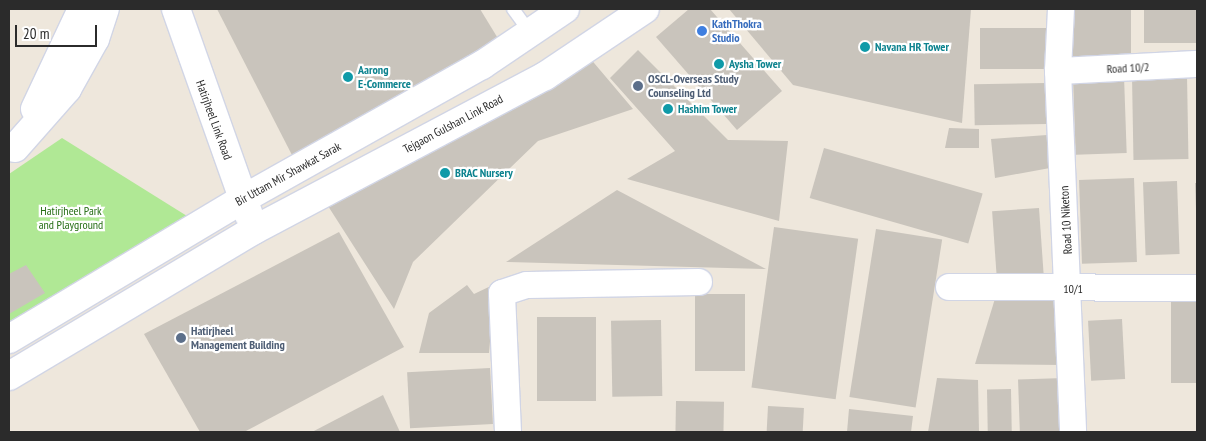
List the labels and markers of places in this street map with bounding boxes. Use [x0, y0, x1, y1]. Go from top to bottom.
place label: KathThokra Studio [712, 17, 762, 45]
marker: KathThokra Studio [696, 25, 708, 37]
place label: Navana HR Tower [875, 40, 949, 54]
marker: Navana HR Tower [859, 41, 871, 53]
place label: Aysha Tower [729, 57, 782, 71]
marker: Aysha Tower [713, 58, 725, 70]
place label: Aarong E-Commerce [358, 63, 411, 91]
marker: Aarong E-Commerce [342, 71, 354, 83]
place label: OSCL-Overseas Study Counseling Ltd [648, 72, 739, 100]
marker: OSCL-Overseas Study Counseling Ltd [632, 80, 644, 92]
place label: Hashim Tower [678, 102, 737, 116]
marker: Hashim Tower [662, 103, 674, 115]
place label: BRAC Nursery [455, 166, 513, 180]
marker: BRAC Nursery [439, 167, 451, 179]
place label: Hatirjheel Management Building [191, 324, 285, 352]
marker: Hatirjheel Management Building [175, 332, 187, 344]

